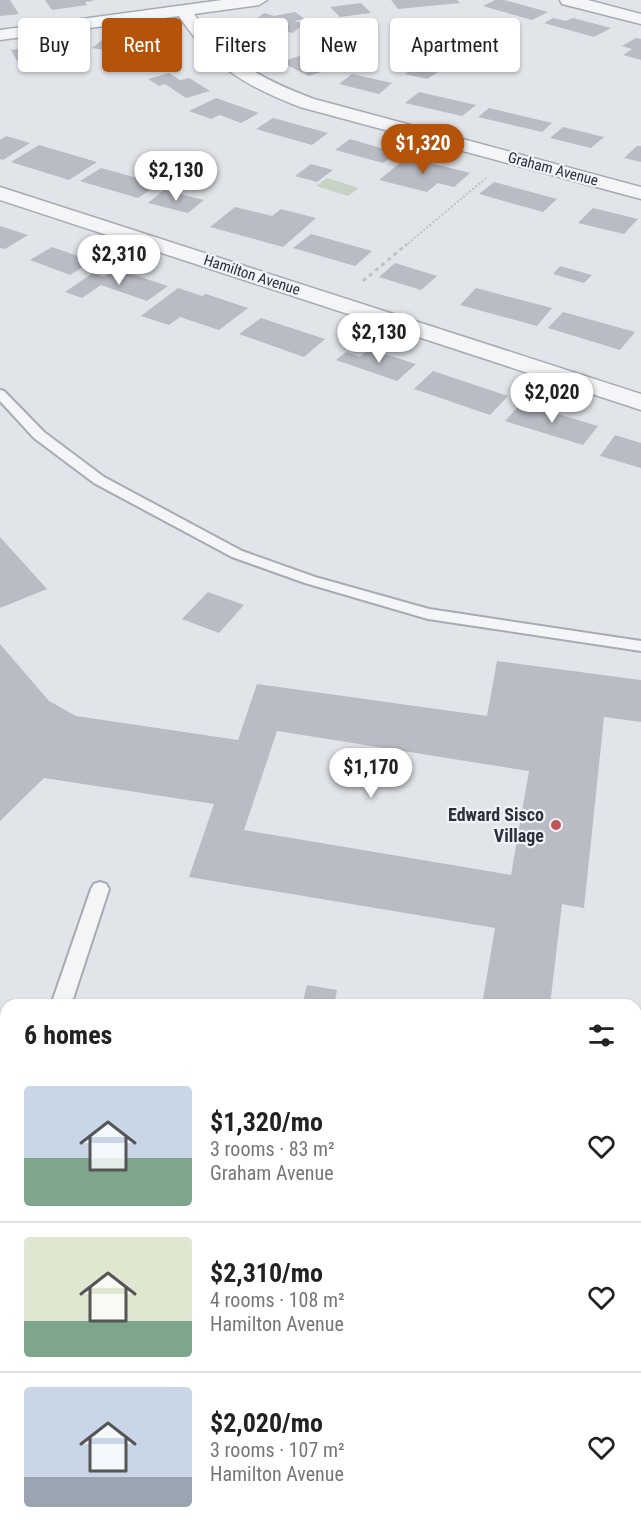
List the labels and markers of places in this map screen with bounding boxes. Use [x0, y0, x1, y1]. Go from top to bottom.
pin: $1,320 [374, 124, 472, 175]
pin: $2,130 [127, 151, 225, 202]
pin: $2,310 [70, 235, 168, 286]
pin: $2,130 [330, 313, 428, 364]
pin: $2,020 [503, 373, 601, 424]
pin: $1,170 [322, 748, 420, 799]
place label: Edward Sisco Village [448, 804, 544, 846]
marker: Edward Sisco Village [549, 818, 563, 832]

